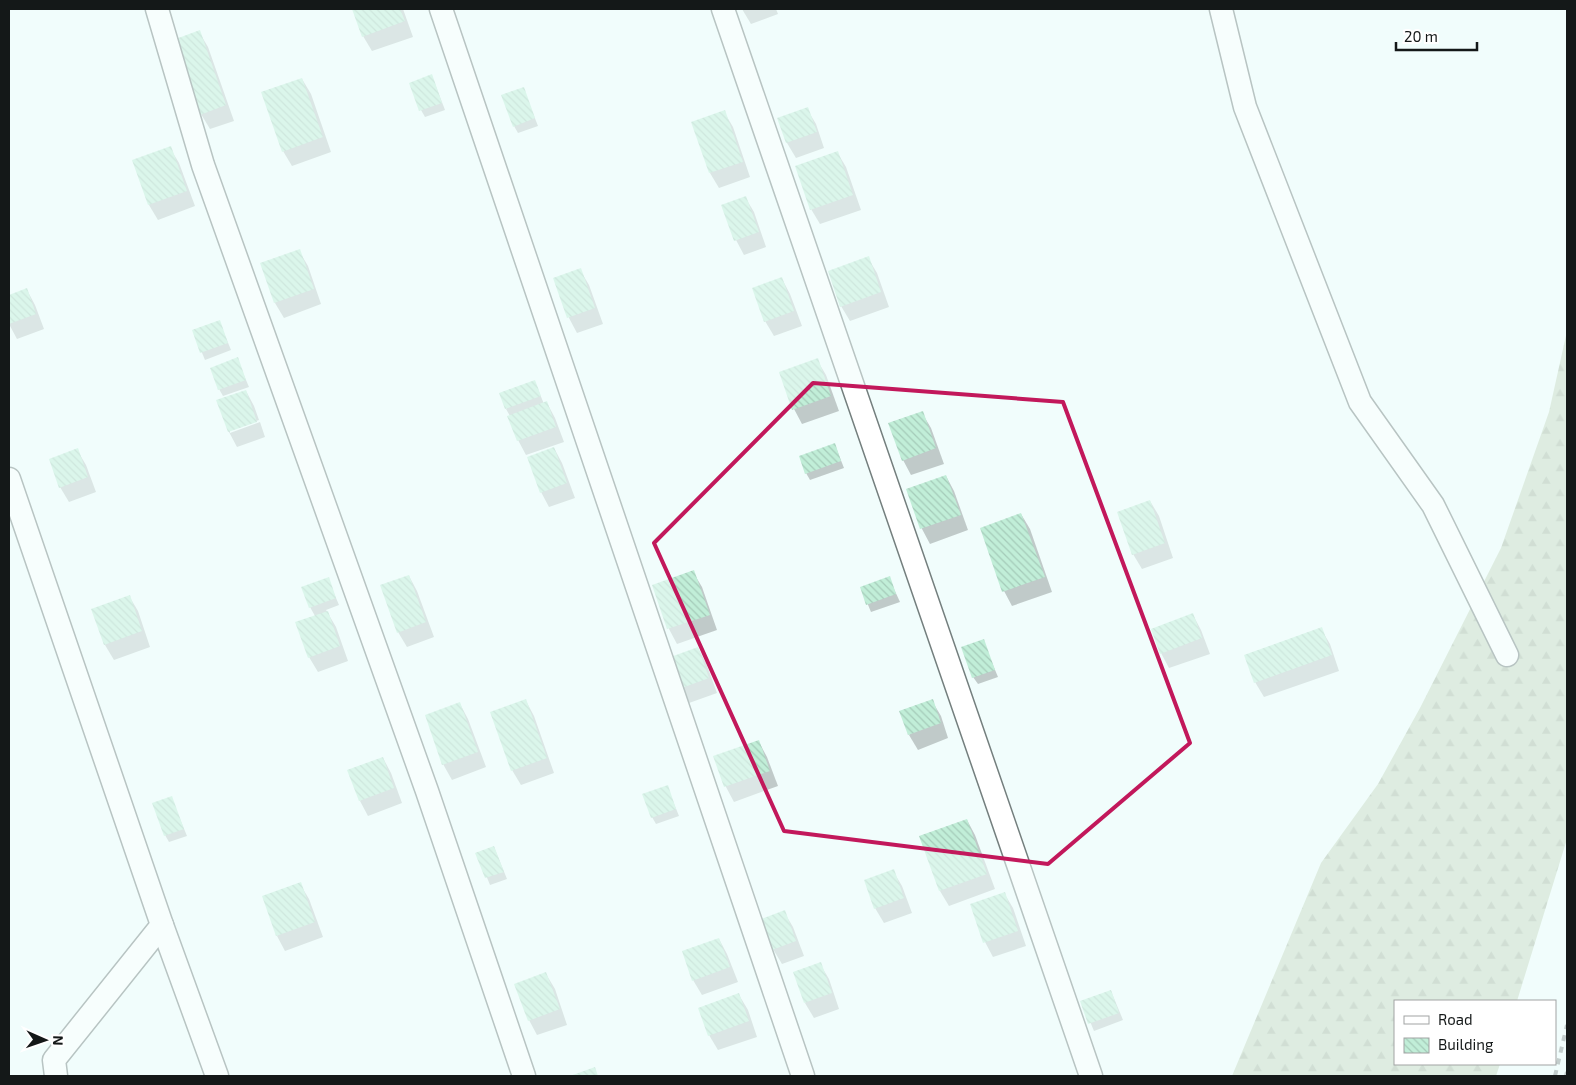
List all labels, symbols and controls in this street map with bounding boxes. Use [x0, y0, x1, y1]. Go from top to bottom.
scale bar [1396, 20, 1477, 52]
text: 20 m [1404, 27, 1438, 45]
legend [1394, 1000, 1556, 1065]
text: Road [1438, 1010, 1473, 1028]
north arrow [20, 1015, 70, 1065]
text: N [50, 1035, 67, 1046]
text: Building [1438, 1035, 1494, 1053]

